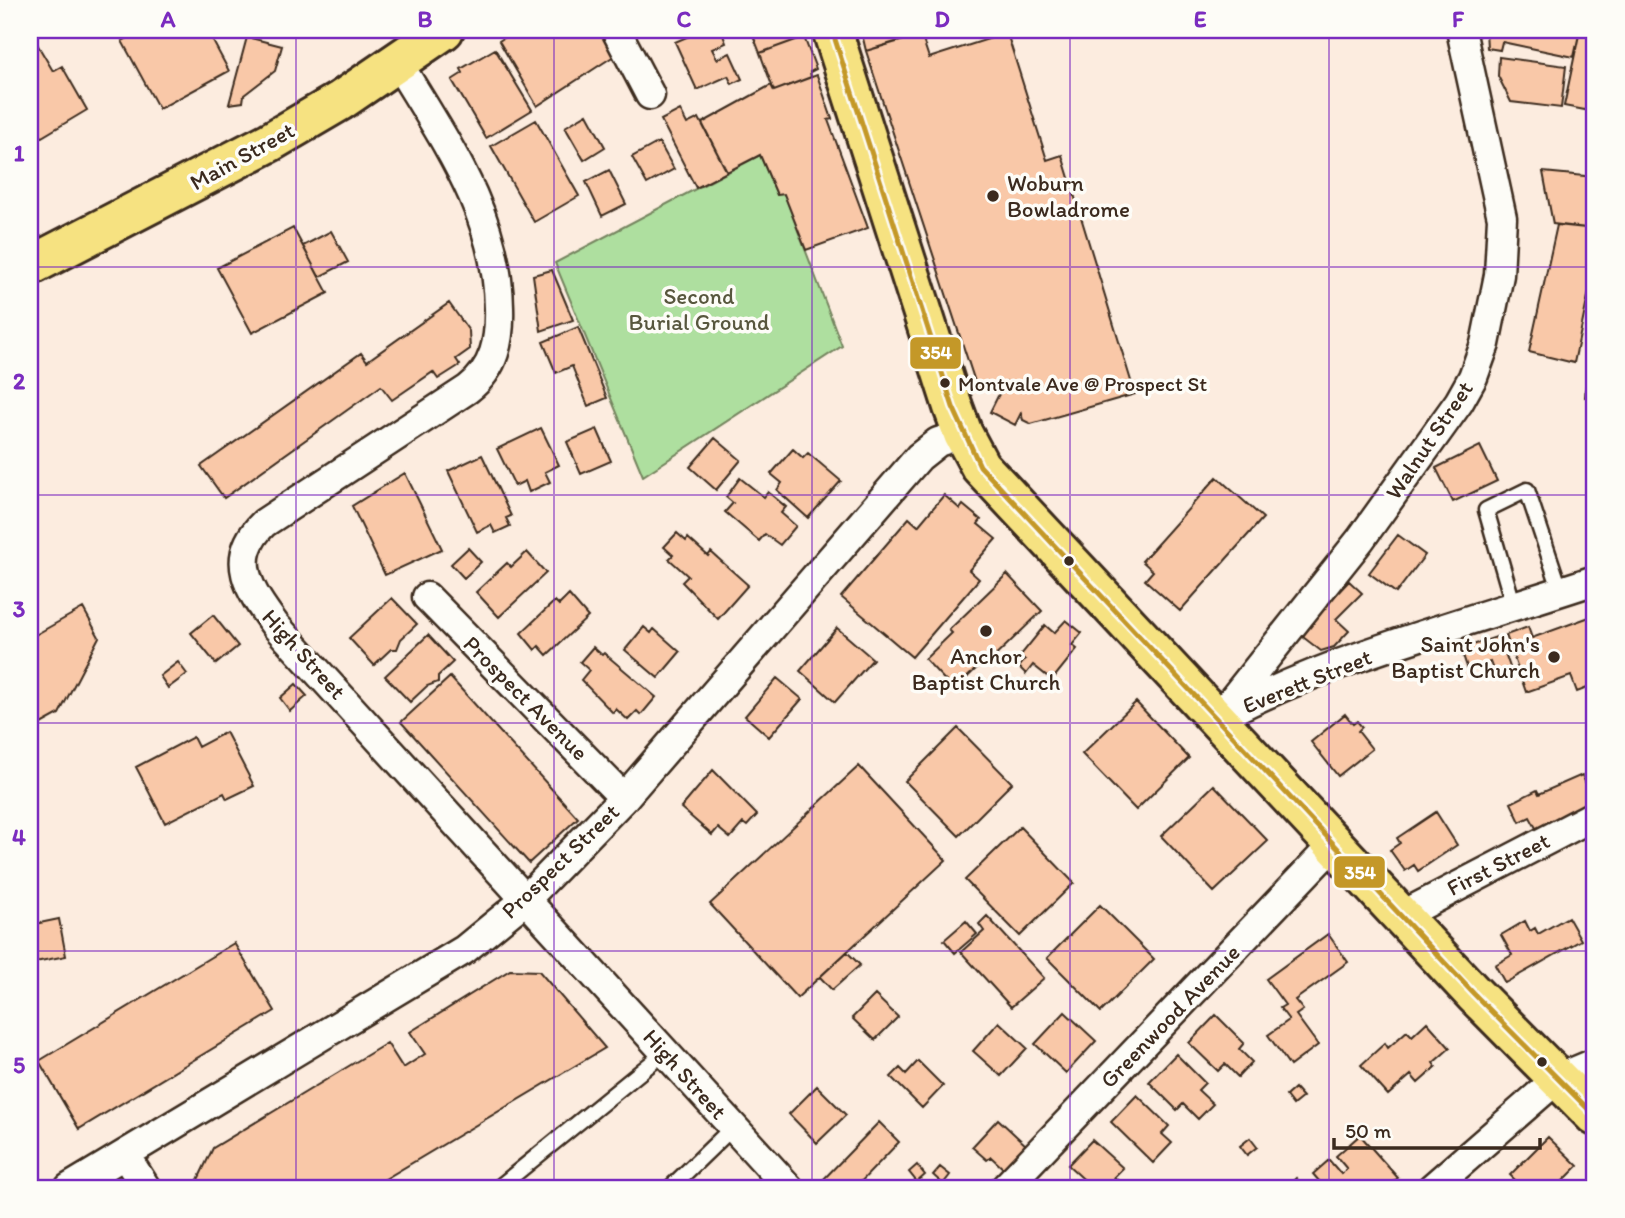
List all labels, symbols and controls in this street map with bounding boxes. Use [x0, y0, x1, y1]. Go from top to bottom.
text: A [160, 5, 176, 33]
text: B [418, 5, 433, 33]
text: C [677, 5, 692, 33]
text: D [934, 5, 950, 33]
text: E [1194, 5, 1207, 33]
text: F [1452, 5, 1465, 33]
street label: Main Street [185, 116, 299, 196]
text: 1 [14, 139, 25, 167]
place label: Woburn Bowladrome [1007, 169, 1130, 223]
marker: Woburn Bowladrome [985, 188, 1001, 204]
park label: Second Burial Ground [629, 282, 769, 336]
line badge: 354 [909, 336, 962, 370]
text: 354 [920, 341, 952, 364]
text: 2 [13, 367, 26, 395]
place label: Montvale Ave @ Prospect St [958, 371, 1207, 396]
street label: Walnut Street [1379, 375, 1479, 505]
marker: Montvale Ave @ Prospect St [938, 376, 952, 390]
unlabelled marker [1062, 554, 1076, 568]
text: 3 [13, 595, 26, 623]
street label: High Street [256, 603, 352, 705]
marker: Anchor Baptist Church [978, 623, 994, 639]
street label: Prospect Avenue [458, 630, 594, 766]
place label: Saint John's Baptist Church [1391, 630, 1540, 684]
place label: Anchor Baptist Church [912, 642, 1061, 696]
street label: Everett Street [1238, 642, 1376, 720]
marker: Saint John's Baptist Church [1546, 649, 1562, 665]
street label: Prospect Street [495, 797, 625, 924]
text: 4 [12, 823, 26, 851]
street label: First Street [1442, 826, 1554, 902]
line badge: 354 [1333, 855, 1386, 889]
text: 354 [1344, 861, 1376, 884]
street label: Greenwood Avenue [1094, 938, 1246, 1094]
street label: High Street [637, 1023, 733, 1125]
text: 5 [13, 1051, 25, 1079]
unlabelled marker [1535, 1055, 1549, 1069]
scale bar [1334, 1106, 1541, 1150]
text: 50 m [1345, 1118, 1392, 1143]

